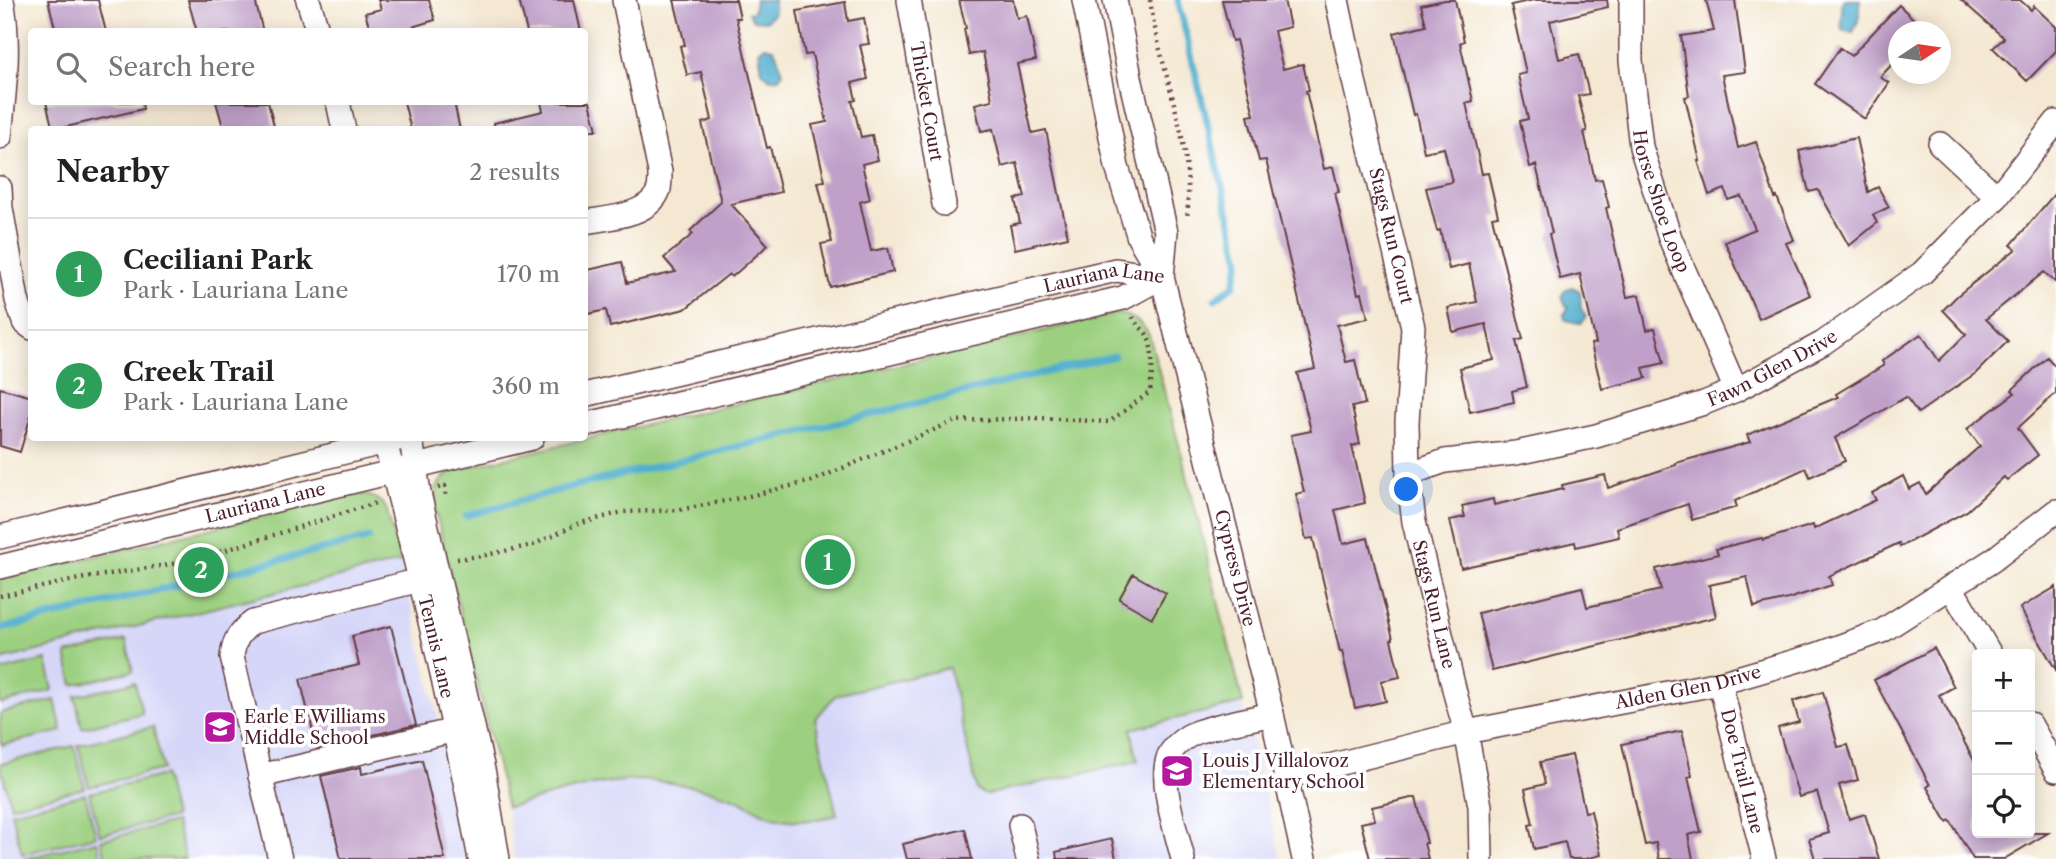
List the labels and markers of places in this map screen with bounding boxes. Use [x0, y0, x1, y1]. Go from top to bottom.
pin: 1 [805, 536, 851, 588]
pin: 2 [178, 544, 224, 596]
place label: Earle E Williams Middle School [244, 706, 386, 749]
school or university icon: Earle E Williams Middle School [201, 708, 239, 746]
place label: Louis J Villalovoz Elementary School [1202, 750, 1365, 793]
school or university icon: Louis J Villalovoz Elementary School [1158, 752, 1196, 790]

